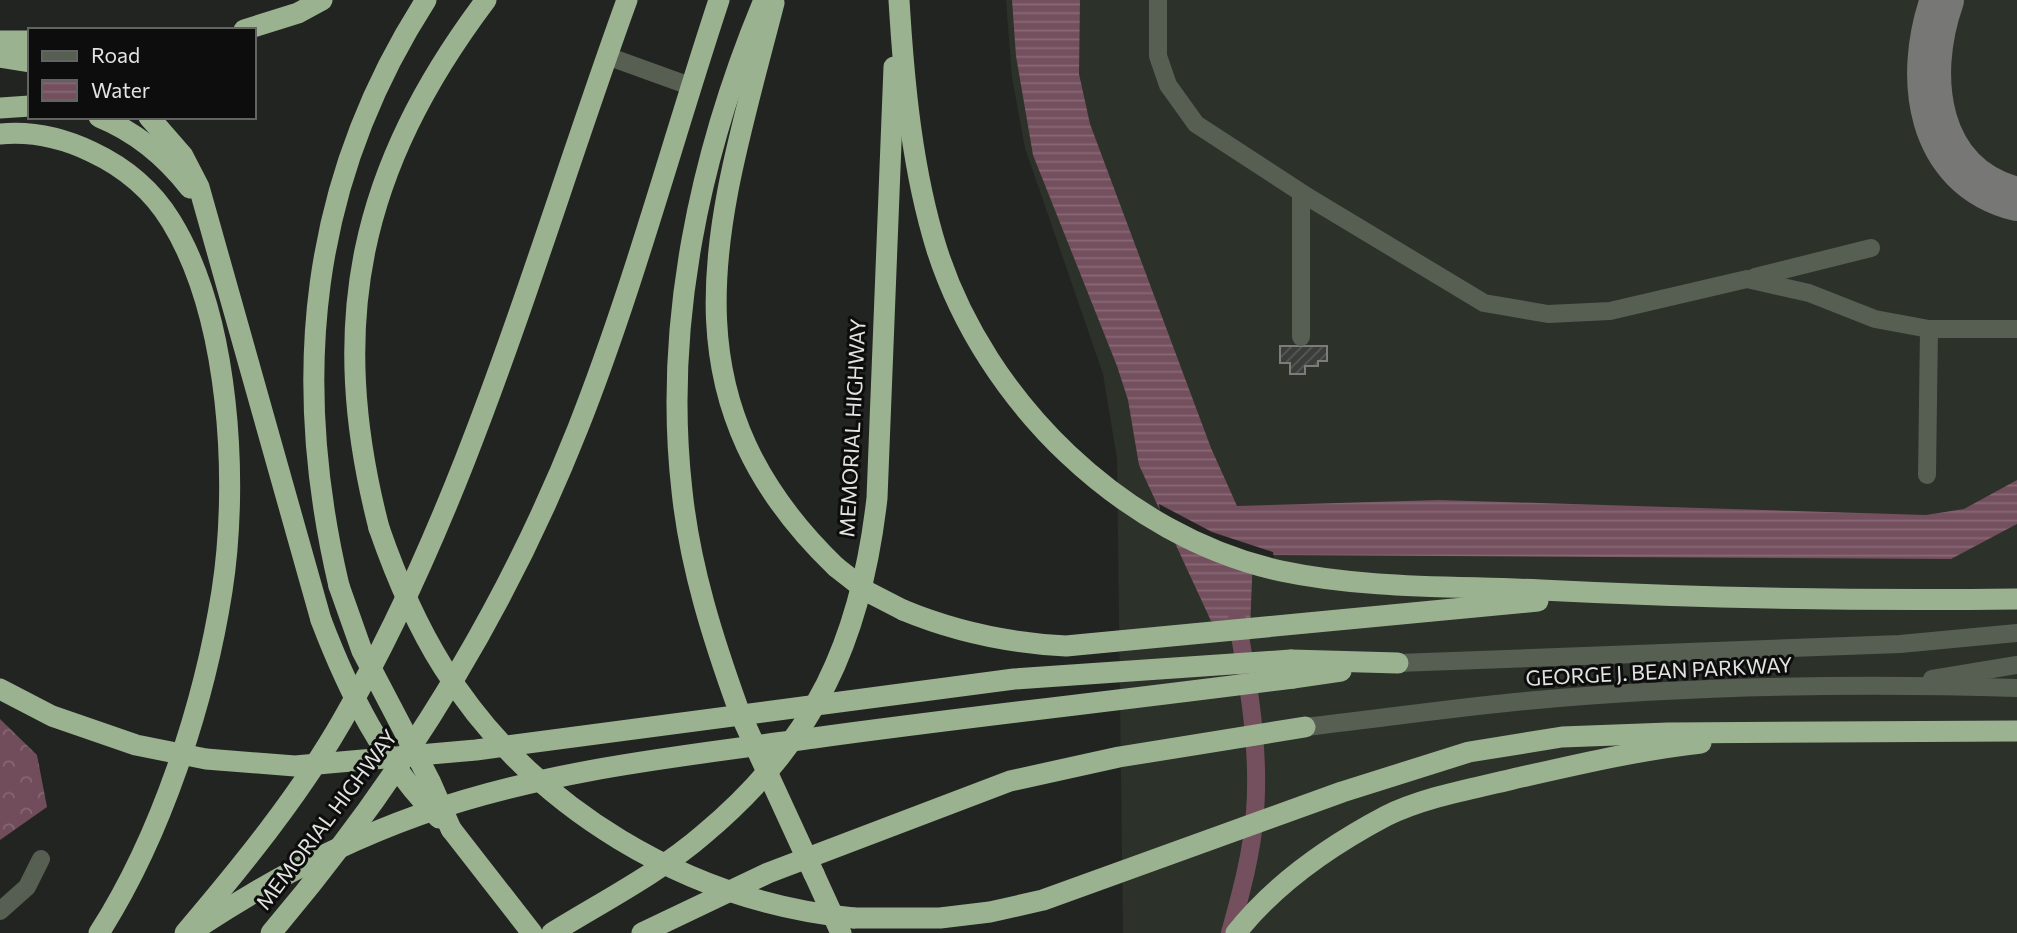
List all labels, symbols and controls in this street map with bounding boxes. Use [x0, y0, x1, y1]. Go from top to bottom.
legend [28, 28, 256, 119]
text: Road [91, 42, 140, 67]
text: Water [91, 77, 150, 102]
street label: MEMORIAL HIGHWAY [833, 318, 870, 538]
street label: GEORGE J. BEAN PARKWAY [1525, 651, 1793, 690]
street label: MEMORIAL HIGHWAY [250, 724, 402, 914]

